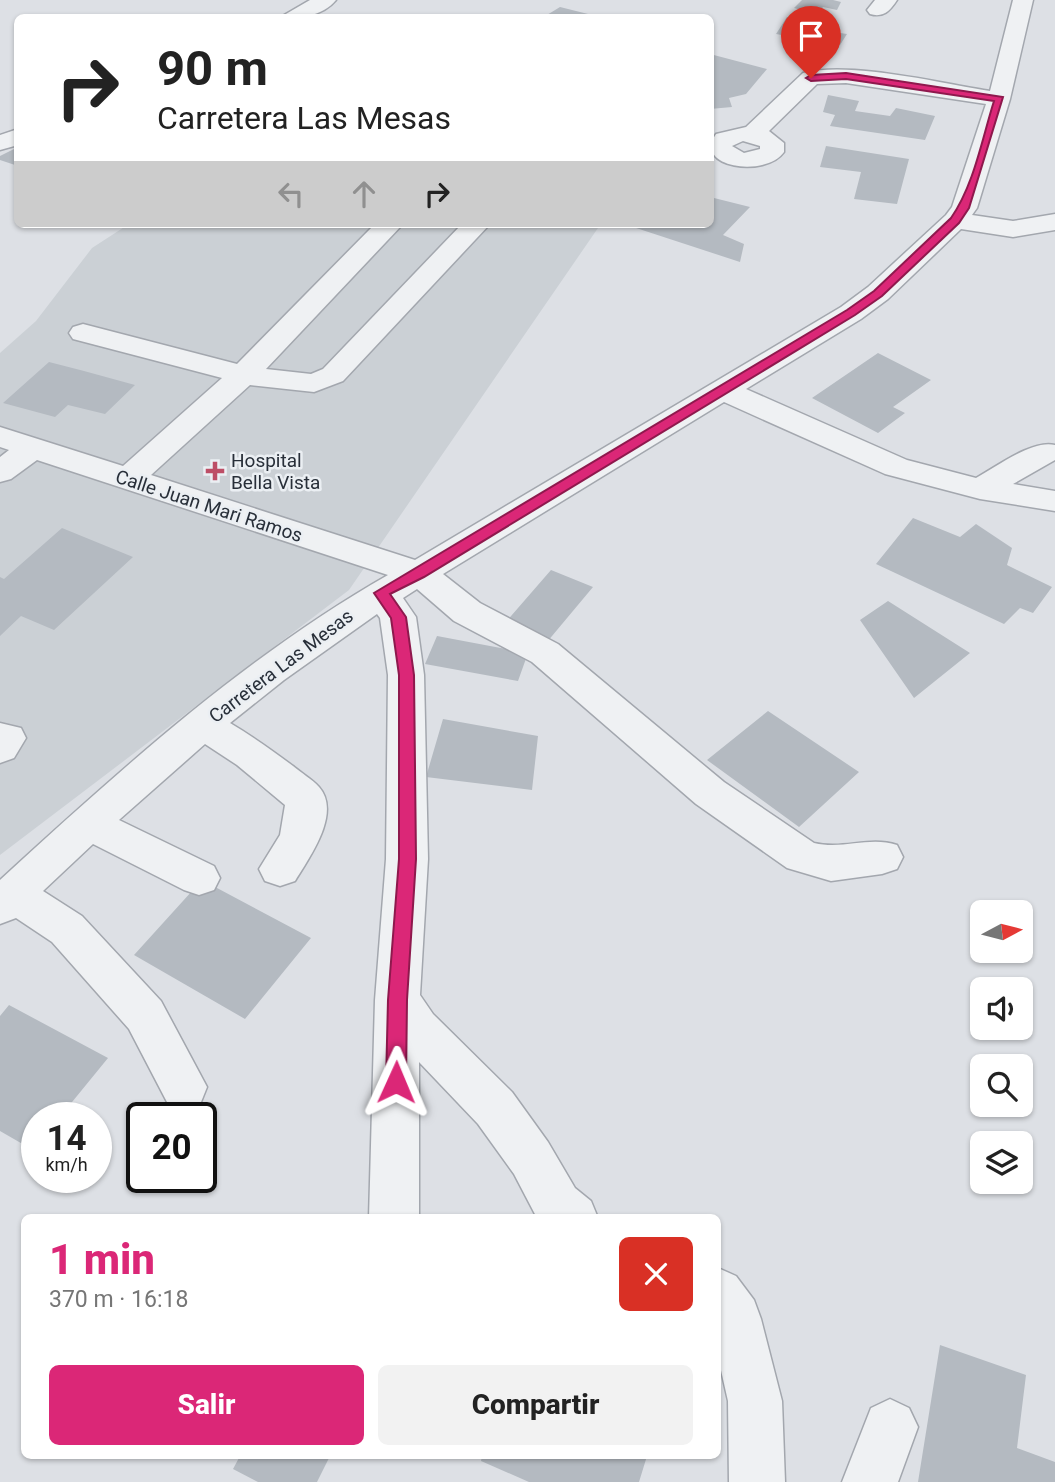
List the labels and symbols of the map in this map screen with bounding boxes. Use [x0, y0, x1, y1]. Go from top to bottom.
pin [781, 6, 841, 78]
place label: Hospital Bella Vista [231, 449, 320, 494]
marker: Hospital Bella Vista [205, 461, 225, 481]
street label: Calle Juan Mari Ramos [113, 465, 305, 547]
street label: Carretera Las Mesas [204, 604, 358, 728]
north arrow [970, 900, 1032, 962]
position arrow [359, 1045, 433, 1119]
speed limit sign: 20 [126, 1102, 217, 1193]

